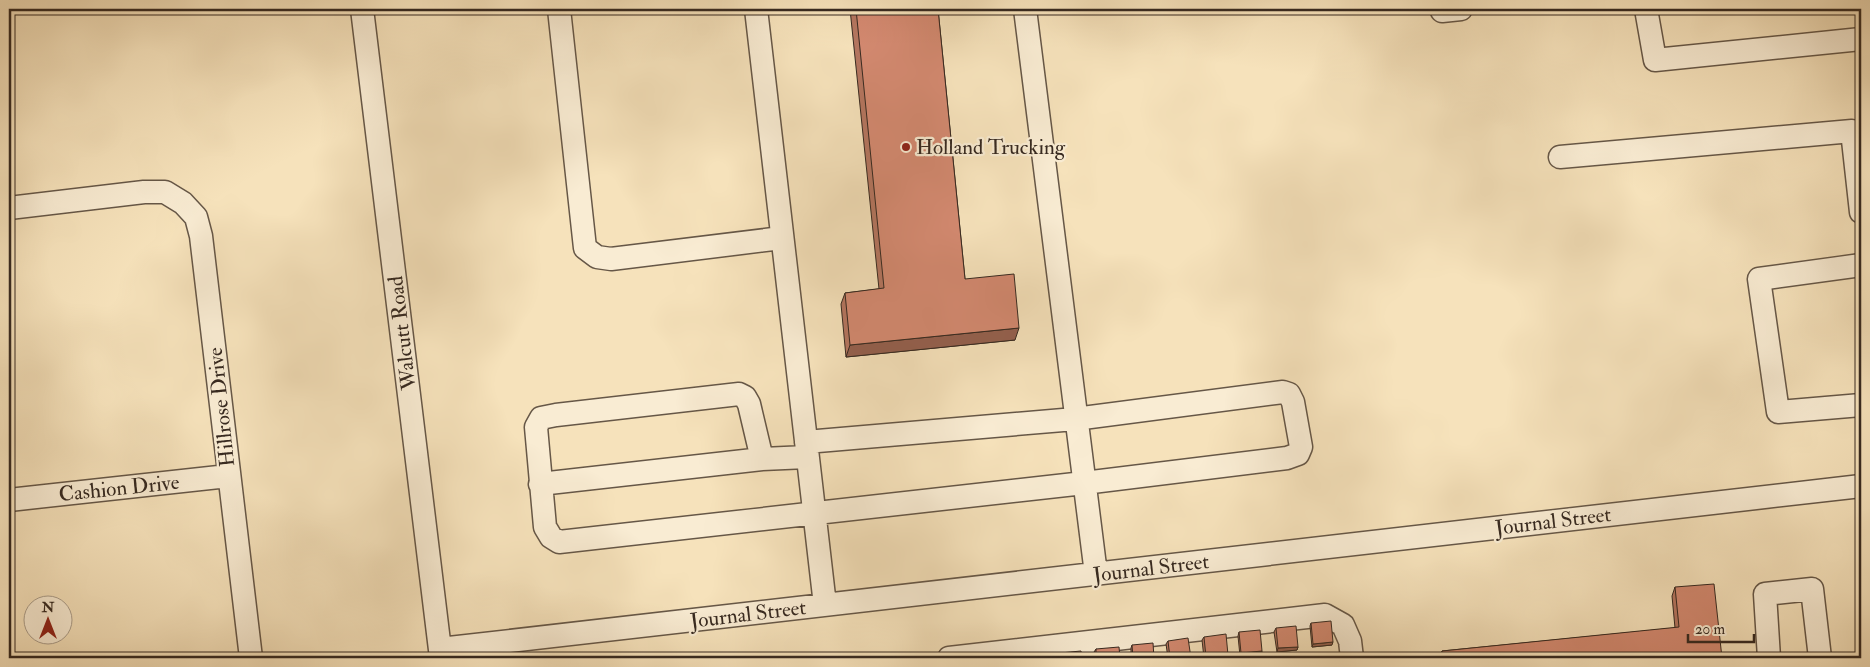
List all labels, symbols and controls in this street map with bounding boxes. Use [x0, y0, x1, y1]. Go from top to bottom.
place label: Holland Trucking [916, 134, 1066, 161]
marker: Holland Trucking [900, 141, 912, 153]
street label: Walcutt Road [382, 274, 423, 392]
street label: Hillrose Drive [202, 346, 241, 468]
street label: Cashion Drive [57, 469, 181, 508]
street label: Journal Street [1492, 501, 1613, 542]
street label: Journal Street [1090, 548, 1211, 589]
north arrow [22, 594, 72, 644]
street label: Journal Street [687, 594, 808, 635]
text: N [41, 599, 55, 616]
scale bar [1688, 612, 1754, 644]
text: 20 m [1695, 620, 1725, 639]

